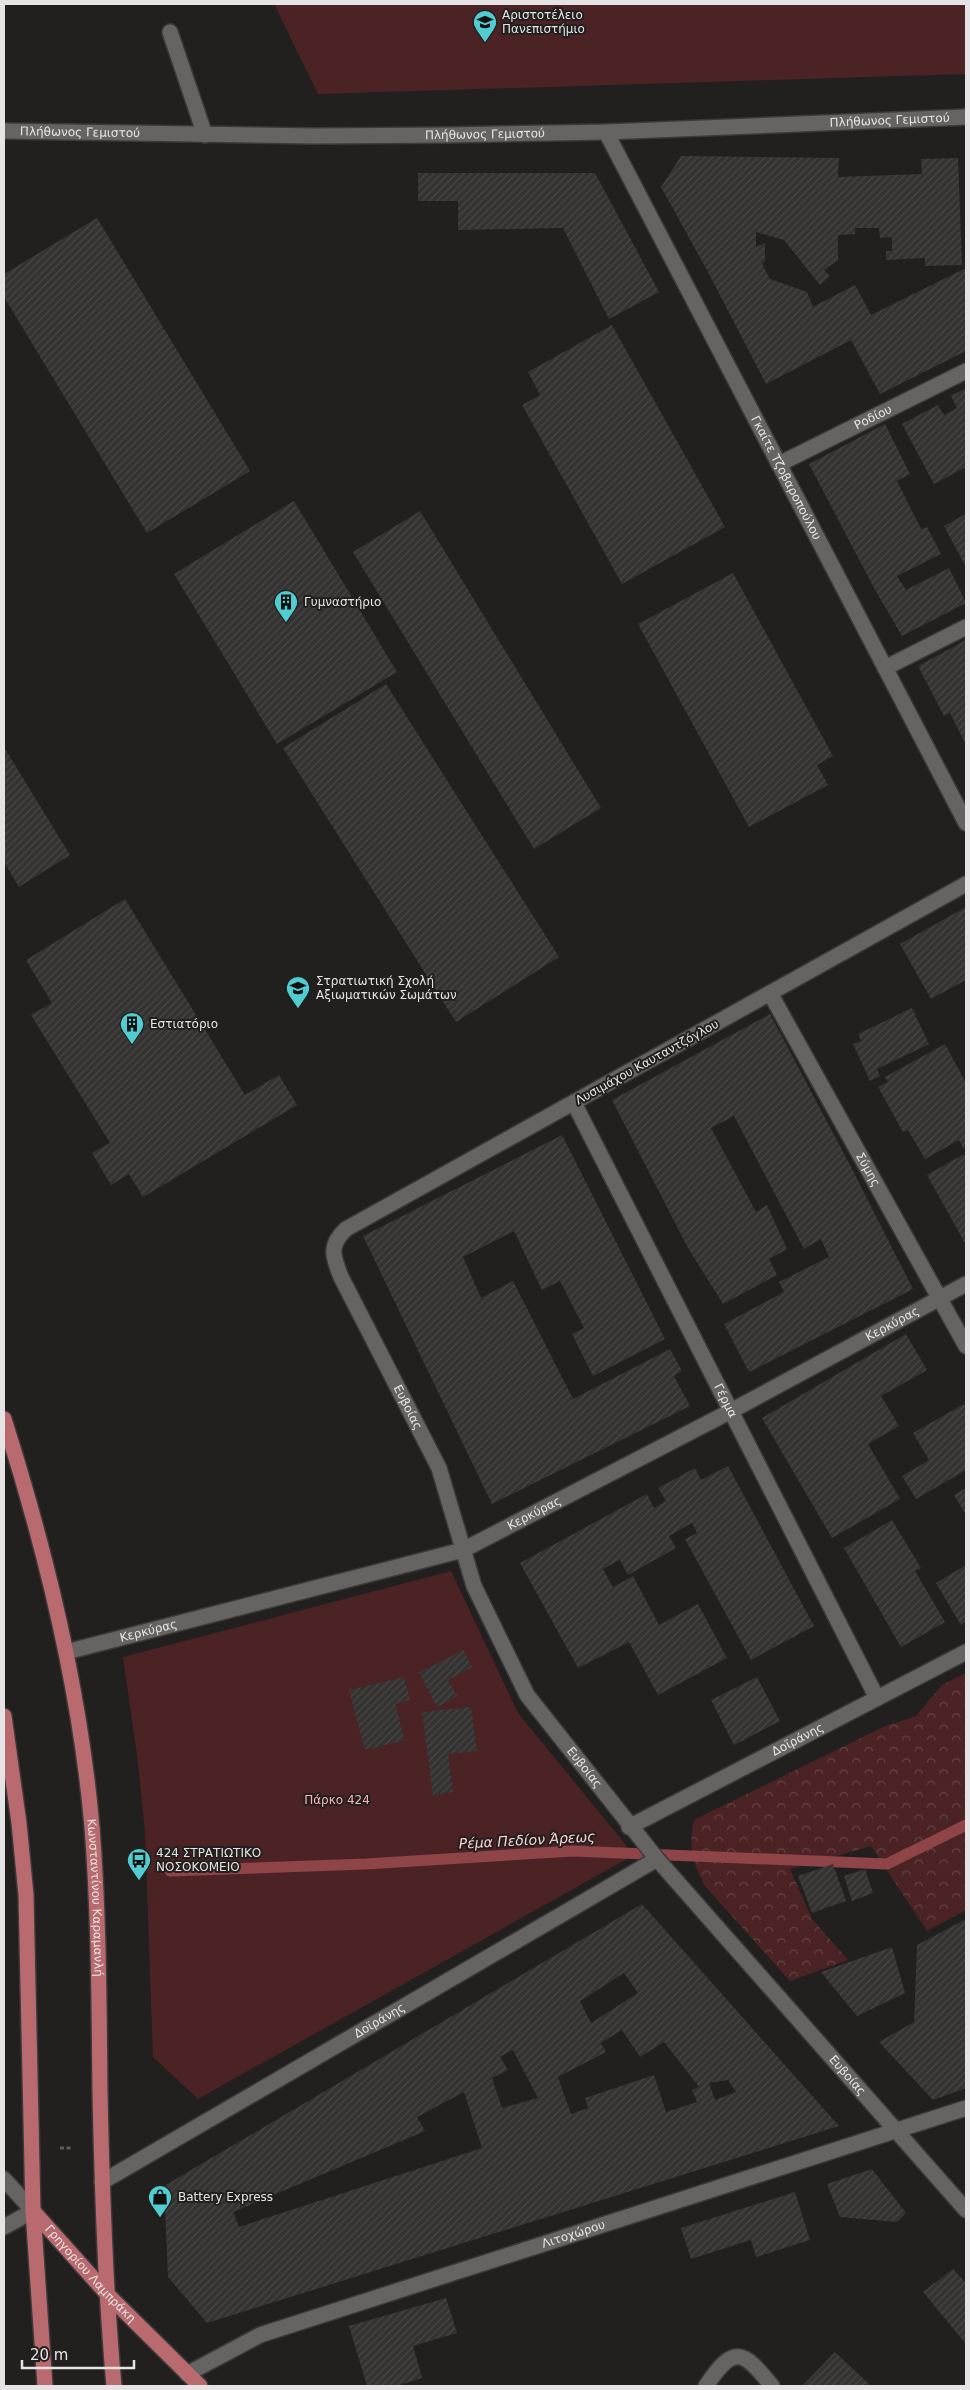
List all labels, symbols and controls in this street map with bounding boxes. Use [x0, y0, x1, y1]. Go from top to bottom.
place label: Αριστοτέλειο Πανεπιστήμιο [502, 8, 585, 36]
school or university icon: Αριστοτέλειο Πανεπιστήμιο [472, 9, 498, 43]
street label: Πλήθωνος Γεμιστού [829, 111, 950, 130]
street label: Πλήθωνος Γεμιστού [20, 124, 140, 140]
street label: Πλήθωνος Γεμιστού [425, 126, 545, 142]
street label: Ροδίου [852, 402, 894, 432]
street label: Γκαίτε Τζοβαροπούλου [748, 413, 824, 542]
building icon: Γυμναστήριο [273, 589, 299, 623]
place label: Γυμναστήριο [304, 595, 381, 609]
place label: Στρατιωτική Σχολή Αξιωματικών Σωμάτων [316, 974, 457, 1002]
school or university icon: Στρατιωτική Σχολή Αξιωματικών Σωμάτων [285, 975, 311, 1009]
building icon: Εστιατόριο [119, 1011, 145, 1045]
place label: Εστιατόριο [150, 1017, 218, 1031]
street label: Λυσιμάχου Καυταντζόγλου [573, 1017, 721, 1107]
street label: Σύμης [853, 1150, 883, 1189]
street label: Κερκύρας [863, 1304, 921, 1344]
street label: Γέρμα [711, 1381, 740, 1420]
street label: Ευβοίας [391, 1383, 425, 1432]
street label: Κερκύρας [505, 1493, 563, 1533]
street label: Κερκύρας [118, 1617, 178, 1645]
street label: Δοϊράνης [769, 1720, 826, 1759]
street label: Ευβοίας [564, 1744, 605, 1791]
park label: Πάρκο 424 [304, 1793, 370, 1807]
street label: Κωνσταντίνου Καραμανλή [84, 1818, 106, 1977]
water label: Ρέμα Πεδίον Άρεως [458, 1828, 596, 1852]
place label: 424 ΣΤΡΑΤΙΩΤΙΚΟ ΝΟΣΟΚΟΜΕΙΟ [156, 1846, 261, 1874]
bus stop icon: 424 ΣΤΡΑΤΙΩΤΙΚΟ ΝΟΣΟΚΟΜΕΙΟ [126, 1847, 152, 1881]
street label: Δοϊράνης [351, 2000, 407, 2041]
street label: Ευβοίας [826, 2052, 869, 2098]
shop icon: Battery Express [147, 2184, 173, 2218]
place label: Battery Express [178, 2190, 273, 2204]
street label: Λιτοχώρου [540, 2217, 607, 2251]
street label: Γρηγορίου Λαμπράκη [42, 2222, 139, 2325]
scale bar [22, 2338, 135, 2370]
text: 20 m [30, 2346, 68, 2364]

